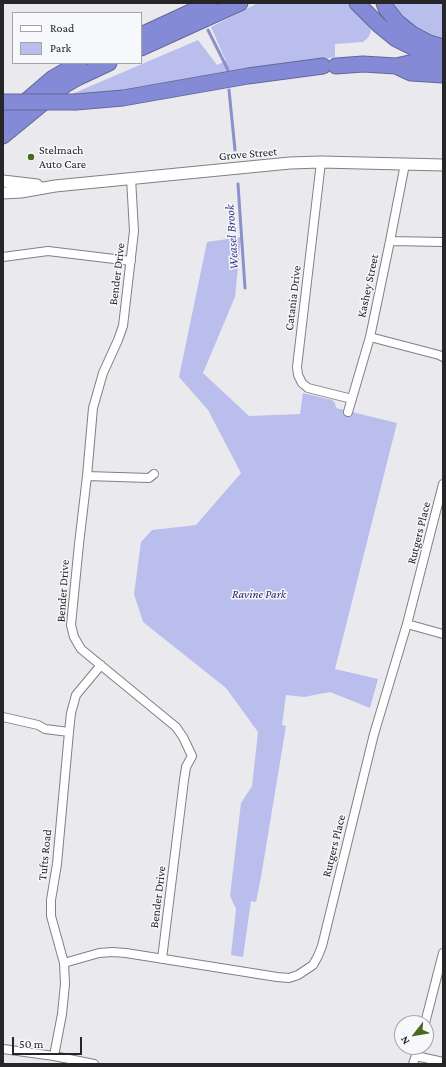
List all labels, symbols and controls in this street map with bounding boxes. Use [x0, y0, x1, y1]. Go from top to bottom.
legend [12, 12, 142, 64]
text: Road [50, 21, 74, 35]
text: Park [50, 41, 71, 55]
place label: Stelmach Auto Care [39, 143, 86, 171]
street label: Grove Street [218, 144, 278, 164]
marker: Stelmach Auto Care [26, 152, 36, 162]
water label: Weasel Brook [222, 204, 242, 270]
street label: Bender Drive [106, 242, 128, 306]
street label: Kashey Street [354, 253, 382, 319]
street label: Catania Drive [282, 265, 304, 331]
street label: Rutgers Place [404, 500, 434, 566]
street label: Bender Drive [54, 559, 72, 623]
park label: Ravine Park [232, 587, 286, 601]
street label: Rutgers Place [319, 813, 349, 879]
street label: Tufts Road [35, 829, 55, 881]
street label: Bender Drive [147, 865, 169, 929]
north arrow [394, 1015, 434, 1055]
scale bar [14, 1029, 84, 1055]
text: N [397, 1034, 412, 1047]
text: 50 m [19, 1037, 43, 1051]

